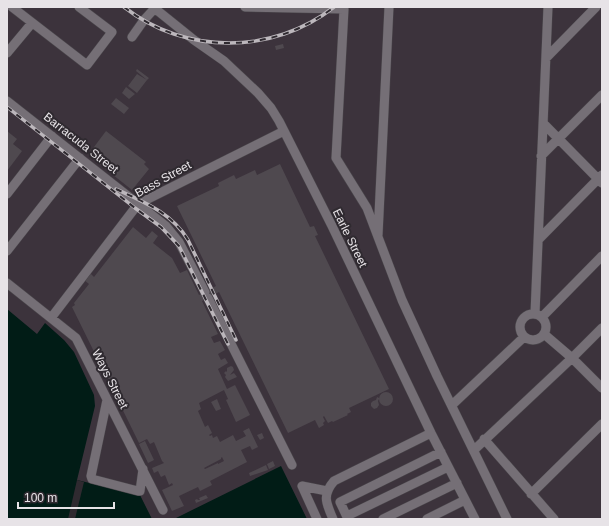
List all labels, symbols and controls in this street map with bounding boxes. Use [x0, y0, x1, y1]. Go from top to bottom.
street label: Barracuda Street [41, 110, 122, 177]
street label: Bass Street [132, 158, 194, 200]
street label: Earle Street [330, 206, 370, 270]
street label: Ways Street [89, 347, 131, 412]
scale bar [18, 484, 114, 510]
text: 100 m [24, 491, 57, 505]

